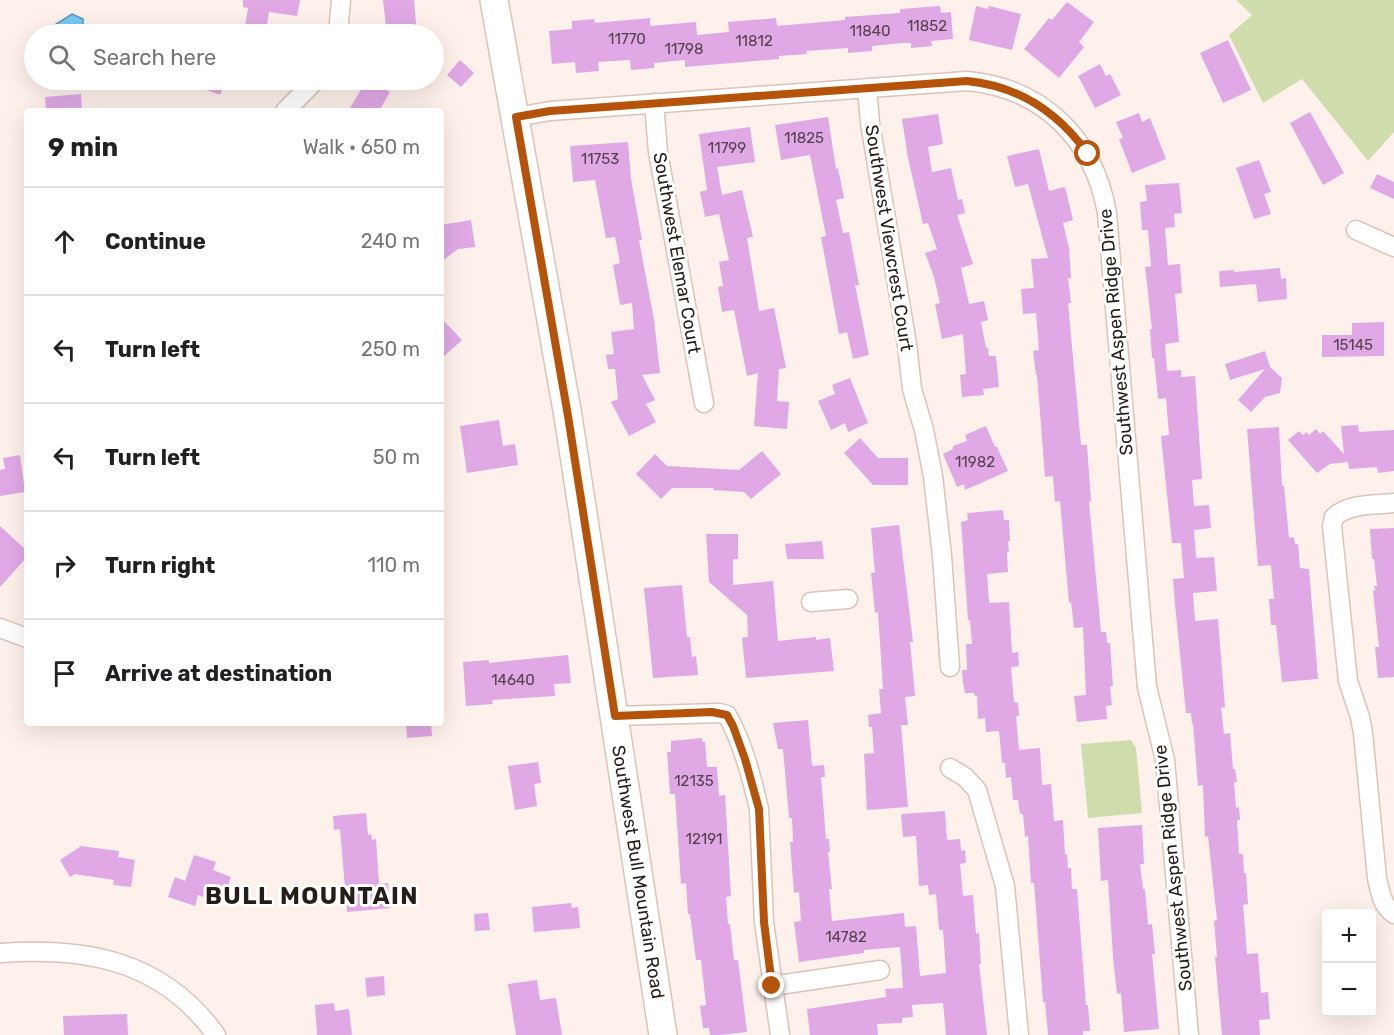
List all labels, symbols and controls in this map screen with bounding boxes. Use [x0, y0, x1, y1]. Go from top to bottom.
house number: 11852 [907, 17, 947, 35]
house number: 11840 [849, 22, 891, 40]
search box [24, 24, 444, 90]
house number: 11770 [608, 30, 646, 48]
house number: 11812 [735, 32, 773, 50]
house number: 11798 [665, 40, 703, 58]
icon: search [45, 41, 78, 74]
text: Search here [93, 44, 216, 71]
street label: Southwest Viewcrest Court [860, 123, 918, 353]
house number: 11825 [784, 129, 824, 147]
text: 9 min [48, 132, 118, 163]
text: Walk · 650 m [303, 135, 420, 159]
house number: 11799 [708, 139, 746, 157]
route start [1074, 140, 1100, 166]
house number: 11753 [581, 150, 619, 168]
street label: Southwest Elemar Court [648, 150, 706, 356]
street label: Southwest Aspen Ridge Drive [1094, 208, 1138, 456]
icon: ahead [48, 225, 81, 258]
text: Continue [105, 228, 206, 255]
text: 240 m [361, 229, 420, 253]
icon: left [48, 333, 81, 366]
text: Turn left [105, 336, 200, 363]
house number: 15145 [1333, 336, 1373, 354]
text: 250 m [361, 337, 420, 361]
icon: left [48, 441, 81, 474]
text: Turn left [105, 444, 200, 471]
text: 50 m [373, 445, 420, 469]
house number: 11982 [955, 453, 995, 471]
icon: right [48, 549, 81, 582]
text: Turn right [105, 552, 215, 579]
text: 110 m [368, 553, 420, 577]
icon: arrive [48, 657, 81, 690]
text: Arrive at destination [105, 660, 332, 687]
house number: 14640 [491, 671, 535, 689]
street label: Southwest Bull Mountain Road [607, 744, 669, 1000]
street label: Southwest Aspen Ridge Drive [1149, 744, 1197, 992]
house number: 12135 [674, 772, 714, 790]
house number: 12191 [686, 830, 722, 848]
district label: BULL MOUNTAIN [205, 882, 419, 910]
map controls [1322, 909, 1376, 1017]
button: + [1322, 909, 1376, 963]
house number: 14782 [825, 928, 867, 946]
button: − [1322, 963, 1376, 1017]
route end [758, 972, 784, 998]

